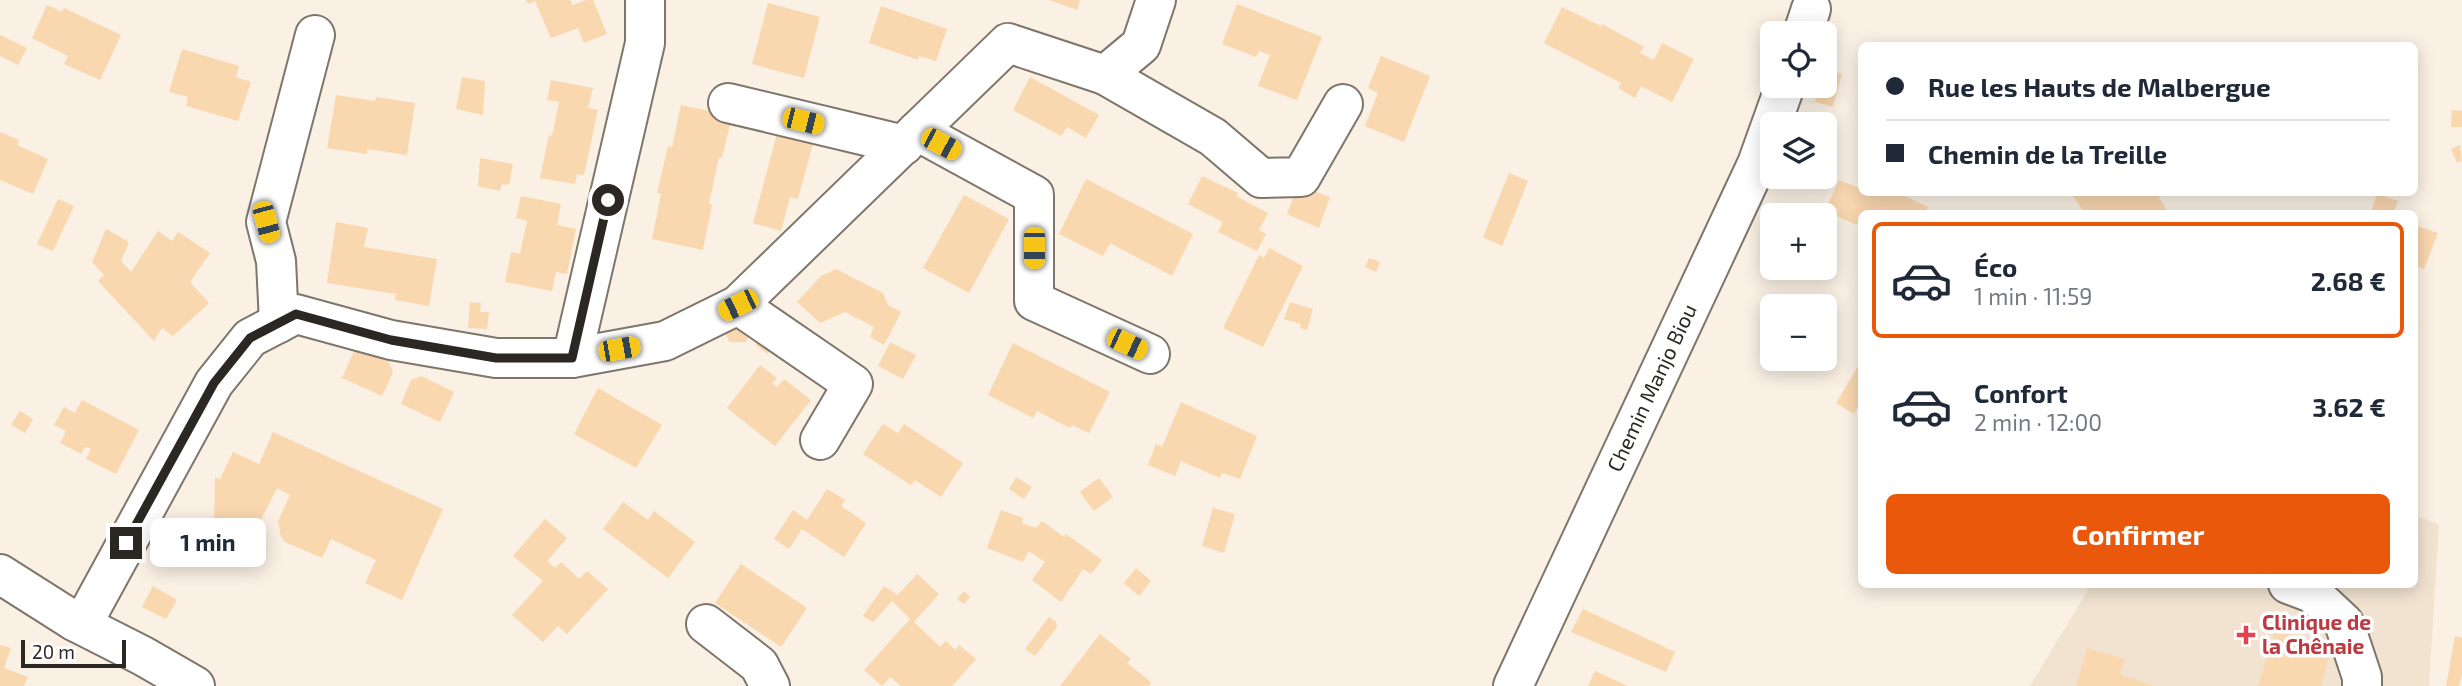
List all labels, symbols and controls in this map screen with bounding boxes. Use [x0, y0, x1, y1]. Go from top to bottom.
map controls [1760, 21, 1837, 371]
button: locate [1760, 21, 1837, 98]
text: Rue les Hauts de Malbergue [1928, 71, 2271, 102]
car [781, 106, 826, 136]
button: layers [1760, 112, 1837, 189]
car [918, 125, 965, 163]
text: Chemin de la Treille [1928, 138, 2167, 169]
route start [592, 184, 624, 216]
car [251, 199, 282, 245]
button: + [1760, 203, 1837, 280]
car [1024, 227, 1045, 269]
icon: car [1890, 249, 1953, 312]
text: Éco [1974, 251, 2017, 282]
text: 2.68 € [2311, 265, 2386, 296]
text: 1 min · 11:59 [1974, 282, 2092, 310]
car [715, 286, 762, 324]
button: − [1760, 294, 1837, 371]
street label: Chemin Manjo Biou [1601, 300, 1701, 475]
car [1104, 326, 1151, 362]
car [597, 335, 642, 363]
icon: car [1890, 375, 1953, 438]
text: Confort [1974, 377, 2068, 408]
text: 3.62 € [2312, 391, 2386, 422]
text: 2 min · 12:00 [1974, 408, 2102, 436]
button: Confirmer [1886, 494, 2390, 574]
callout: 1 min [150, 518, 266, 568]
route end [110, 527, 142, 559]
text: 1 min [180, 528, 236, 556]
place label: Clinique de la Chênaie [2262, 609, 2371, 658]
marker: Clinique de la Chênaie [2236, 625, 2256, 645]
scale bar [21, 637, 126, 669]
text: 20 m [32, 640, 75, 663]

